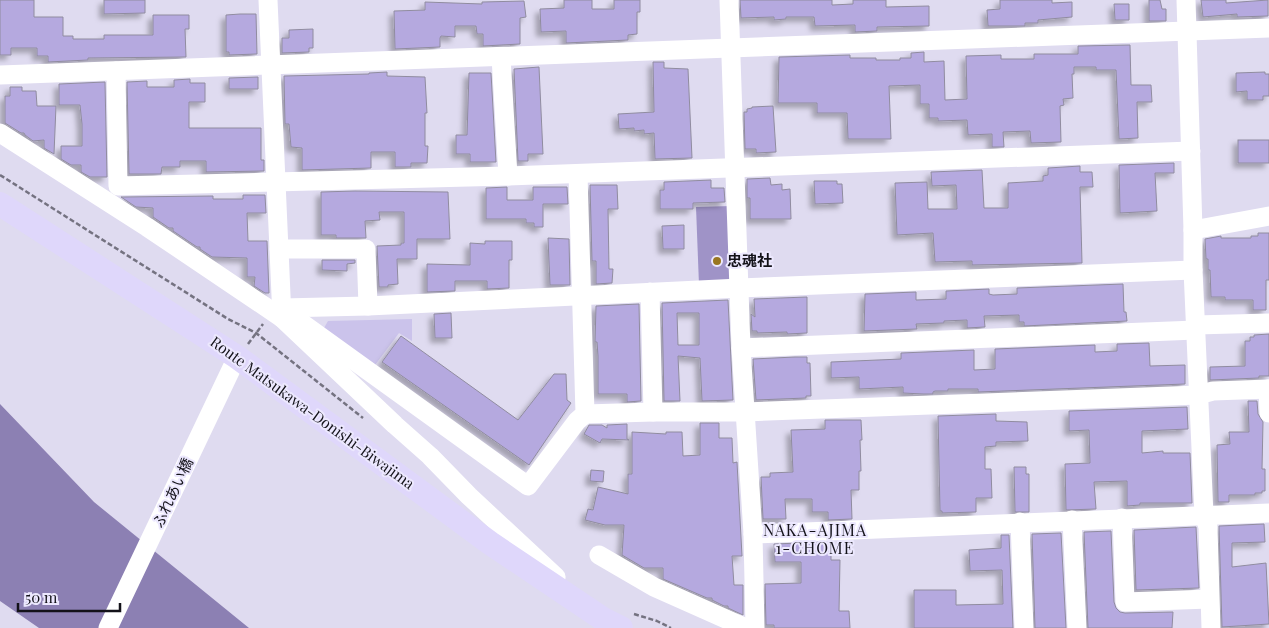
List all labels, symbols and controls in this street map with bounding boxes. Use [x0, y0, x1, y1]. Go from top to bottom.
place label: 忠魂社 [727, 250, 772, 270]
marker: 忠魂社 [711, 255, 723, 267]
street label: Route Matsukawa-Donishi-Biwajima [207, 331, 419, 493]
street label: ふれあい橋 [147, 454, 197, 531]
district label: NAKA-AJIMA 1-CHOME [763, 519, 867, 558]
scale bar [18, 580, 120, 612]
text: 50 m [25, 587, 58, 607]

